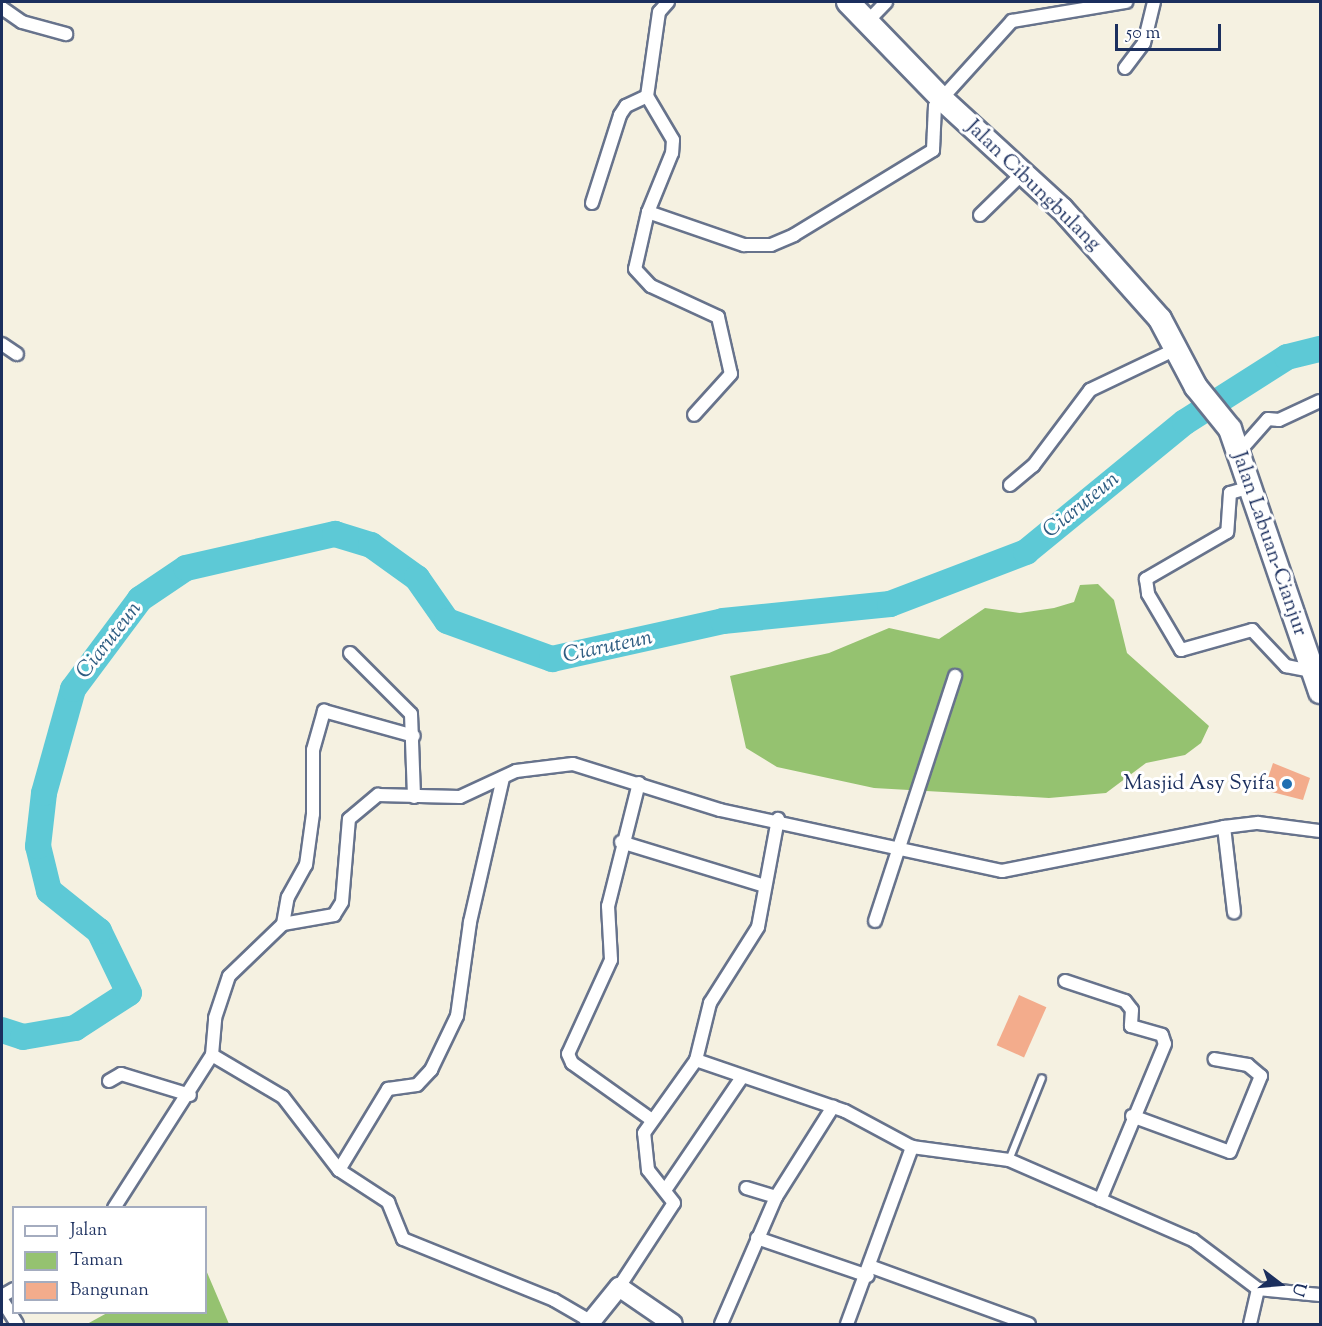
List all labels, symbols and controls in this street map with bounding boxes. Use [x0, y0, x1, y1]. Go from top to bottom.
scale bar [1118, 12, 1224, 50]
text: 50 m [1126, 21, 1160, 47]
street label: Jalan Cibungbulang [960, 115, 1106, 257]
street label: Jalan Labuan-Cianjur [1226, 449, 1312, 639]
water label: Ciaruteun [1038, 467, 1126, 545]
water label: Ciaruteun [72, 597, 148, 685]
water label: Ciaruteun [561, 626, 655, 670]
place label: Masjid Asy Syifa [1124, 771, 1275, 797]
marker: Masjid Asy Syifa [1280, 777, 1294, 791]
legend [12, 1206, 207, 1314]
text: Jalan [70, 1218, 107, 1244]
text: Taman [70, 1248, 123, 1274]
north arrow [1250, 1254, 1310, 1314]
text: Bangunan [70, 1278, 149, 1304]
text: U [1285, 1280, 1311, 1299]

